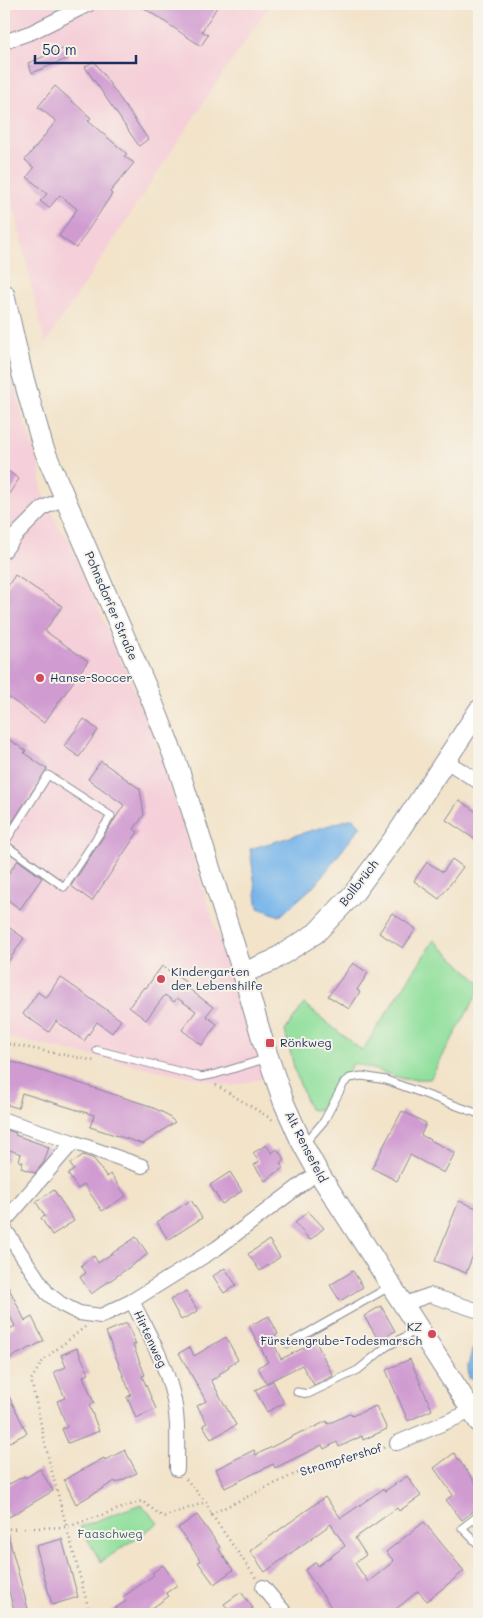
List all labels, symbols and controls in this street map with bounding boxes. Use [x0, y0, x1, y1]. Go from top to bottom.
scale bar [35, 32, 136, 64]
text: 50 m [42, 39, 77, 59]
street label: Pohnsdorfer Straße [82, 549, 142, 663]
place label: Hanse-Soccer [50, 669, 132, 685]
marker: Hanse-Soccer [34, 672, 46, 684]
street label: Bollbrüch [335, 856, 381, 909]
place label: Kindergarten der Lebenshilfe [171, 963, 263, 993]
marker: Kindergarten der Lebenshilfe [155, 973, 167, 985]
place label: Rönkweg [280, 1034, 332, 1050]
marker: Rönkweg [264, 1037, 276, 1049]
street label: Alt Rensefeld [282, 1108, 332, 1185]
street label: Hirtenweg [131, 1307, 171, 1370]
place label: KZ Fürstengrube-Todesmarsch [260, 1318, 422, 1348]
marker: KZ Fürstengrube-Todesmarsch [426, 1328, 438, 1340]
street label: Strampfershof [298, 1439, 384, 1479]
park label: Faaschweg [77, 1525, 143, 1541]

